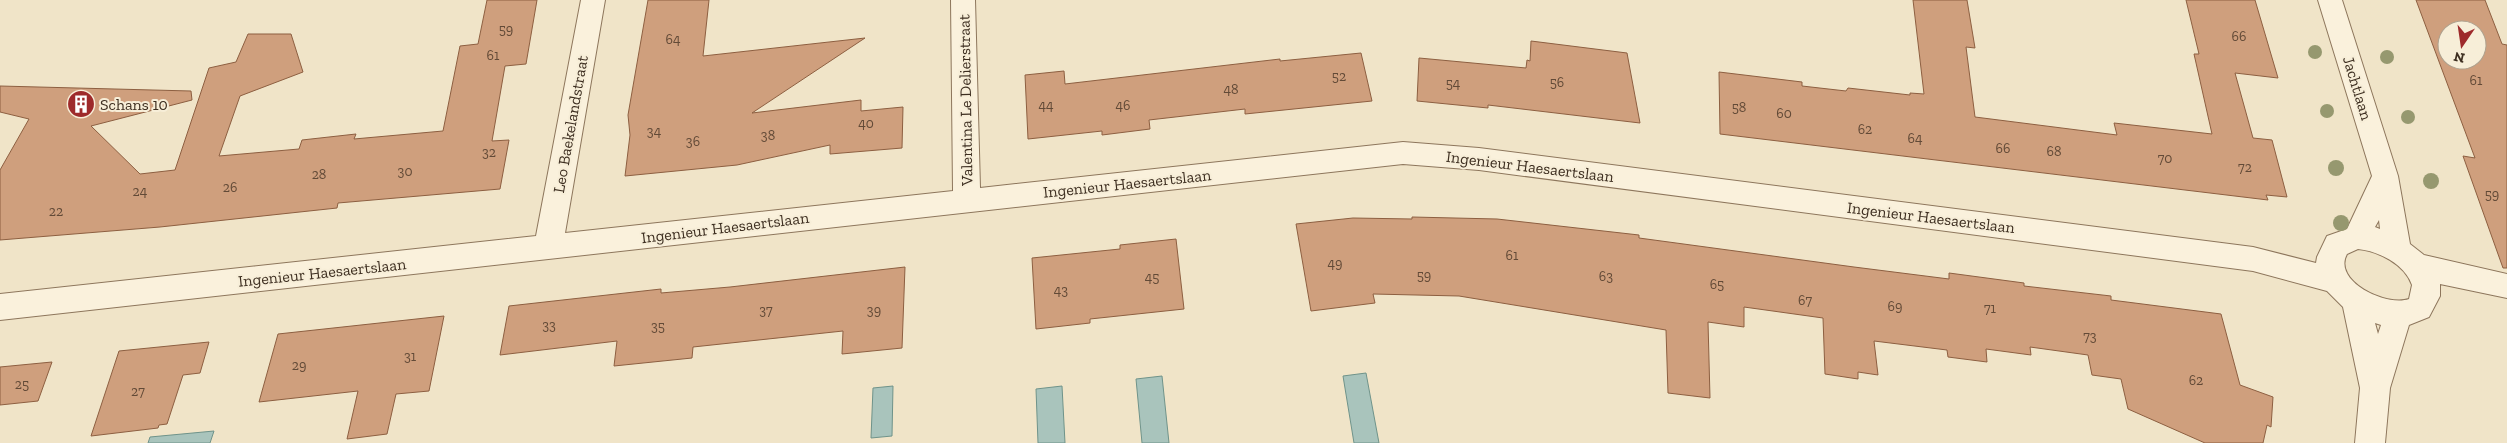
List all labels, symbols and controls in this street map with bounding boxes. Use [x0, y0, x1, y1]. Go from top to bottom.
street label: Valentina Le Delierstraat [955, 14, 977, 187]
north arrow [2437, 20, 2487, 70]
house number: 59 [499, 21, 513, 38]
house number: 66 [2232, 28, 2246, 45]
house number: 64 [666, 31, 681, 48]
house number: 61 [487, 47, 500, 64]
text: N [2452, 48, 2466, 67]
street label: Leo Baekelandstraat [549, 54, 592, 194]
street label: Jachtlaan [2339, 54, 2376, 123]
house number: 52 [1332, 68, 1346, 85]
house number: 61 [2470, 72, 2483, 89]
house number: 56 [1550, 74, 1564, 91]
house number: 54 [1446, 75, 1461, 92]
house number: 48 [1223, 81, 1239, 98]
building icon: Schans 10 [66, 89, 96, 119]
place label: Schans 10 [100, 95, 168, 114]
house number: 44 [1038, 97, 1054, 114]
house number: 46 [1116, 97, 1130, 114]
house number: 58 [1732, 99, 1746, 116]
house number: 60 [1776, 105, 1792, 122]
house number: 40 [858, 115, 874, 132]
house number: 62 [1858, 121, 1872, 138]
house number: 34 [647, 123, 662, 140]
house number: 38 [761, 127, 775, 144]
house number: 64 [1908, 130, 1923, 147]
house number: 36 [686, 133, 700, 150]
house number: 66 [1996, 140, 2010, 157]
house number: 68 [2047, 143, 2061, 160]
house number: 32 [482, 144, 496, 161]
street label: Ingenieur Haesaertslaan [1445, 147, 1616, 186]
house number: 70 [2158, 150, 2172, 167]
house number: 72 [2238, 159, 2252, 176]
house number: 30 [398, 163, 412, 180]
street label: Ingenieur Haesaertslaan [1042, 165, 1213, 202]
house number: 28 [312, 166, 326, 183]
house number: 26 [223, 179, 237, 196]
house number: 24 [133, 183, 148, 200]
house number: 59 [2485, 186, 2499, 203]
street label: Ingenieur Haesaertslaan [1846, 198, 2017, 237]
house number: 22 [49, 203, 63, 220]
street label: Ingenieur Haesaertslaan [640, 208, 811, 247]
house number: 61 [1506, 247, 1519, 264]
street label: Ingenieur Haesaertslaan [237, 254, 408, 291]
house number: 49 [1328, 255, 1342, 272]
house number: 59 [1417, 267, 1431, 284]
house number: 63 [1599, 268, 1613, 285]
house number: 45 [1145, 269, 1159, 286]
house number: 65 [1710, 276, 1724, 293]
house number: 43 [1054, 282, 1068, 299]
house number: 67 [1798, 292, 1812, 309]
house number: 69 [1888, 298, 1902, 315]
house number: 71 [1984, 300, 1997, 317]
house number: 37 [759, 302, 773, 319]
house number: 39 [867, 302, 881, 319]
house number: 33 [542, 317, 556, 334]
house number: 35 [651, 318, 665, 335]
house number: 73 [2083, 328, 2097, 345]
house number: 31 [404, 348, 417, 365]
house number: 29 [292, 357, 306, 374]
house number: 62 [2189, 372, 2203, 389]
house number: 25 [15, 376, 29, 393]
house number: 27 [131, 383, 145, 400]

